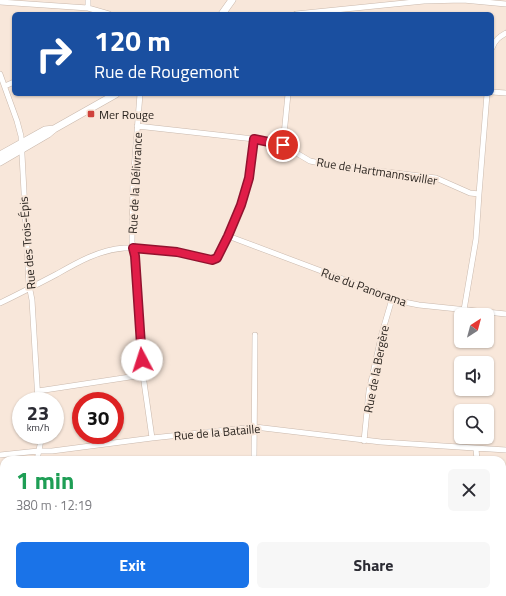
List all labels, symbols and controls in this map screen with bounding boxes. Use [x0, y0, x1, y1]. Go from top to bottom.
text: 120 m [94, 19, 171, 62]
icon: right [28, 28, 80, 80]
text: Rue de Rougemont [94, 58, 239, 85]
place label: Mer Rouge [99, 105, 154, 124]
marker: Mer Rouge [86, 109, 96, 119]
pin [266, 128, 300, 162]
street label: Rue de la Délivrance [123, 132, 147, 234]
icon: arrive [272, 134, 294, 156]
street label: Rue de Hartmannswiller [315, 152, 439, 190]
street label: Rue des Trois-Épis [13, 195, 41, 290]
street label: Rue du Panorama [319, 263, 409, 311]
north arrow [454, 308, 494, 348]
map controls [454, 308, 494, 444]
street label: Rue de la Bergère [358, 324, 394, 414]
position arrow [121, 339, 163, 381]
button: sound [454, 356, 494, 396]
speed limit sign: 30 [72, 392, 124, 444]
text: 23 [27, 397, 49, 428]
button: search [454, 404, 494, 444]
street label: Rue de la Bataille [173, 419, 261, 445]
text: km/h [27, 420, 49, 435]
text: 1 min [16, 462, 74, 498]
button: close [448, 469, 490, 511]
text: 380 m · 12:19 [16, 495, 92, 515]
button: Exit [16, 542, 249, 588]
button: Share [257, 542, 490, 588]

